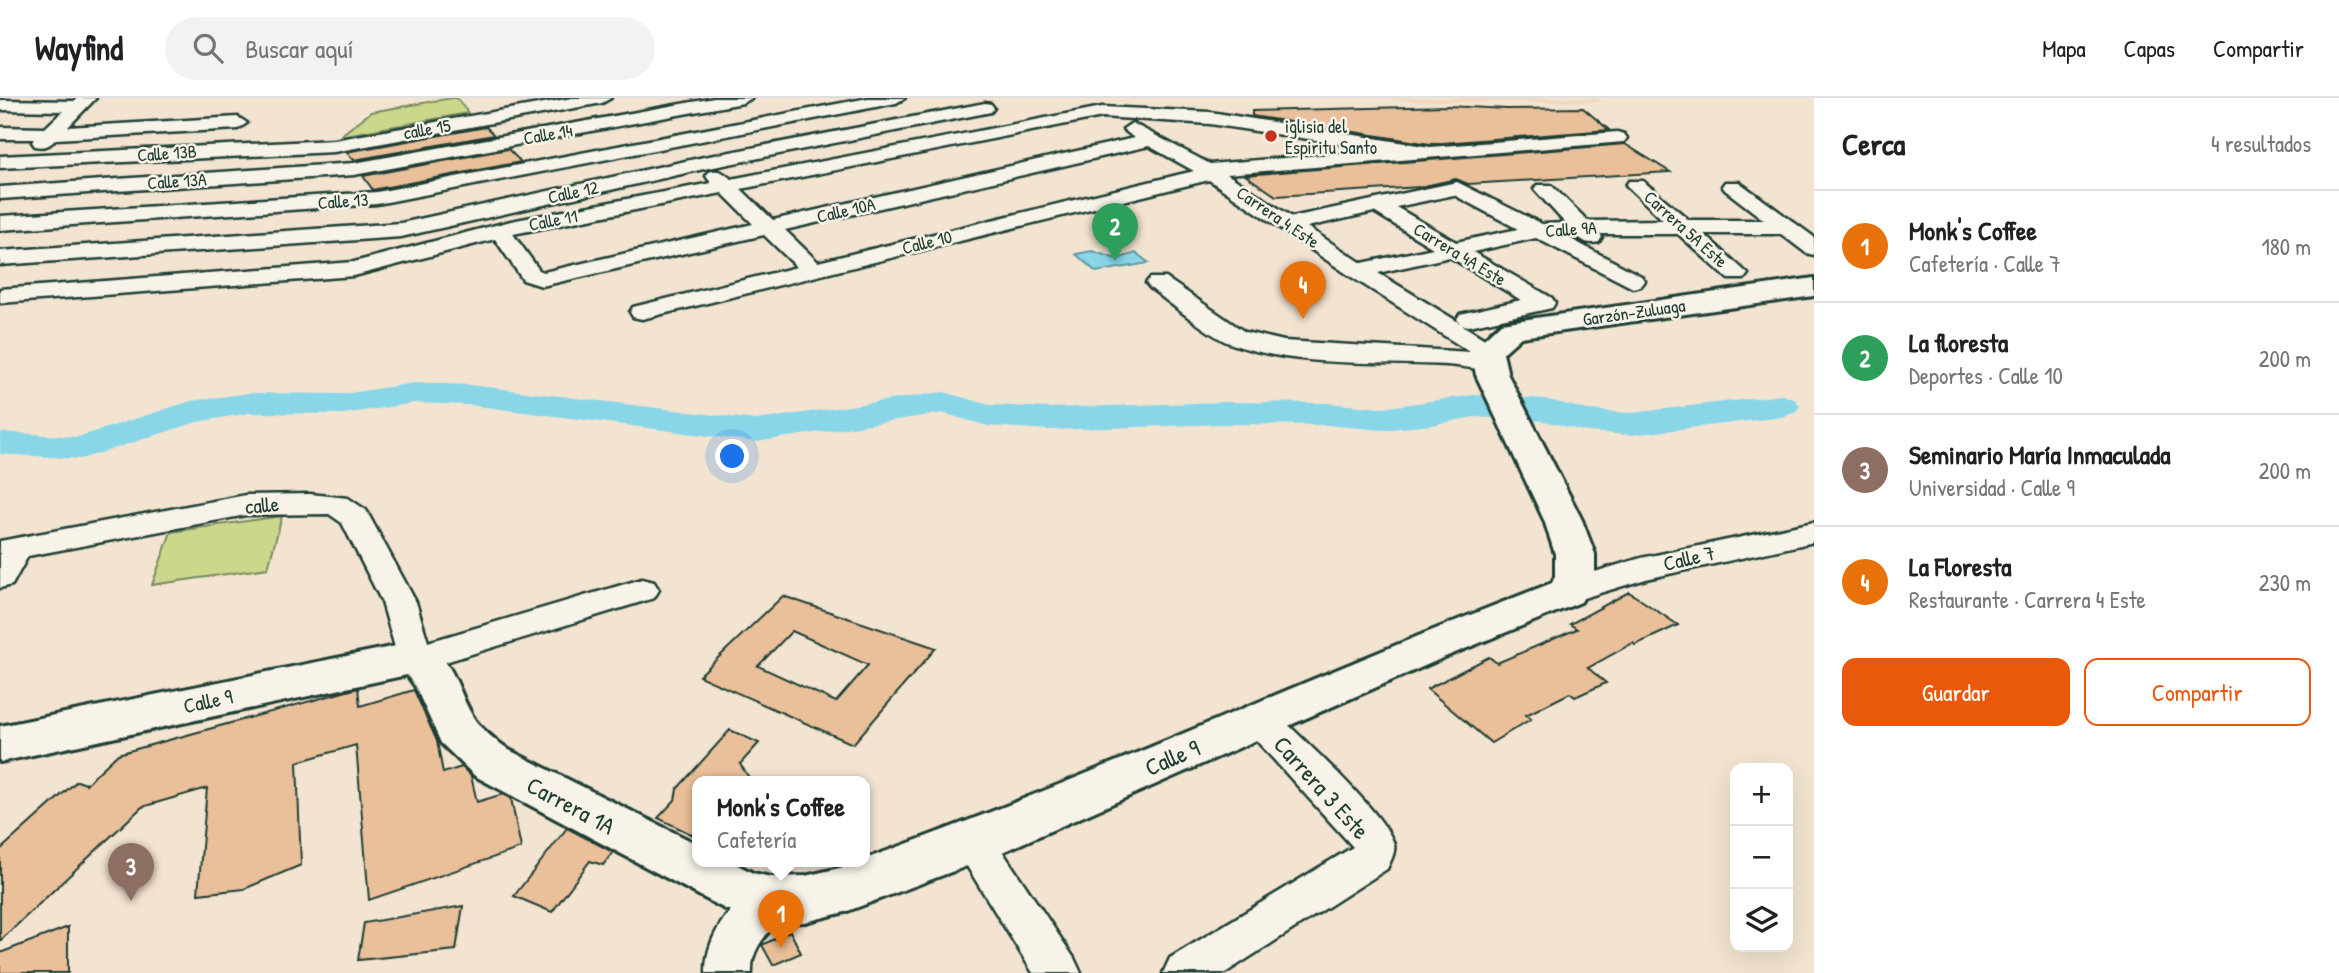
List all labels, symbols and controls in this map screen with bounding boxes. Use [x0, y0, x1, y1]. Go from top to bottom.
search box [165, 17, 655, 80]
text: Wayfind [35, 26, 123, 70]
icon: search [189, 29, 227, 67]
text: Buscar aquí [245, 31, 354, 66]
text: Mapa [2042, 32, 2086, 64]
text: Capas [2124, 32, 2175, 64]
text: Compartir [2213, 32, 2304, 64]
street label: calle 15 [402, 113, 453, 145]
place label: iglisia del Espiritu Santo [1285, 114, 1377, 160]
street label: Calle 14 [522, 117, 575, 151]
text: Cerca [1842, 124, 1905, 164]
marker: iglisia del Espiritu Santo [1263, 128, 1279, 144]
text: 4 resultados [2211, 128, 2311, 159]
street label: Calle 13B [136, 138, 198, 168]
street label: Calle 13A [147, 166, 208, 196]
street label: Calle 12 [545, 174, 601, 210]
street label: Carrera 4 Este [1232, 180, 1324, 254]
street label: Carrera 5A Este [1639, 185, 1733, 273]
street label: Calle 13 [317, 187, 369, 215]
street label: Calle 10A [814, 191, 878, 229]
street label: Calle 11 [527, 203, 579, 237]
pin: 2 [1092, 203, 1138, 261]
text: Monk's Coffee [1909, 213, 2037, 248]
street label: Calle 9A [1545, 215, 1598, 243]
street label: Carrera 4A Este [1409, 217, 1511, 291]
street label: Calle 10 [899, 224, 955, 260]
text: 1 [1861, 231, 1869, 262]
text: 180 m [2261, 231, 2311, 262]
text: Cafetería · Calle 7 [1909, 248, 2061, 279]
pin: 4 [1280, 261, 1326, 319]
street label: Garzón-Zuluaga [1581, 292, 1687, 332]
text: La floresta [1909, 325, 2008, 360]
text: 2 [1860, 343, 1870, 374]
text: 200 m [2259, 343, 2311, 374]
text: Deportes · Calle 10 [1909, 360, 2063, 391]
text: Seminario María Inmaculada [1909, 437, 2170, 472]
your location [715, 439, 749, 473]
text: 3 [1860, 455, 1870, 486]
text: 200 m [2259, 455, 2311, 486]
text: Universidad · Calle 9 [1909, 472, 2075, 503]
street label: calle [244, 489, 280, 521]
street label: Calle 7 [1660, 538, 1718, 578]
text: La Floresta [1909, 549, 2012, 584]
text: 4 [1861, 567, 1869, 598]
text: 230 m [2259, 567, 2311, 598]
text: Restaurante · Carrera 4 Este [1909, 584, 2146, 615]
button: Guardar [1842, 658, 2070, 726]
button: Compartir [2084, 658, 2311, 726]
street label: Calle 9 [181, 682, 236, 720]
street label: Carrera 3 Este [1267, 728, 1377, 846]
street label: Calle 9 [1140, 731, 1205, 783]
map controls [1730, 763, 1793, 952]
button: + [1730, 763, 1793, 826]
street label: Carrera 1A [521, 769, 621, 842]
popup [692, 776, 870, 867]
text: Monk's Coffee [717, 789, 845, 824]
text: Cafetería [717, 824, 796, 855]
button: − [1730, 826, 1793, 889]
pin: 3 [108, 843, 154, 901]
button: layers [1730, 889, 1793, 952]
pin: 1 [758, 890, 804, 948]

